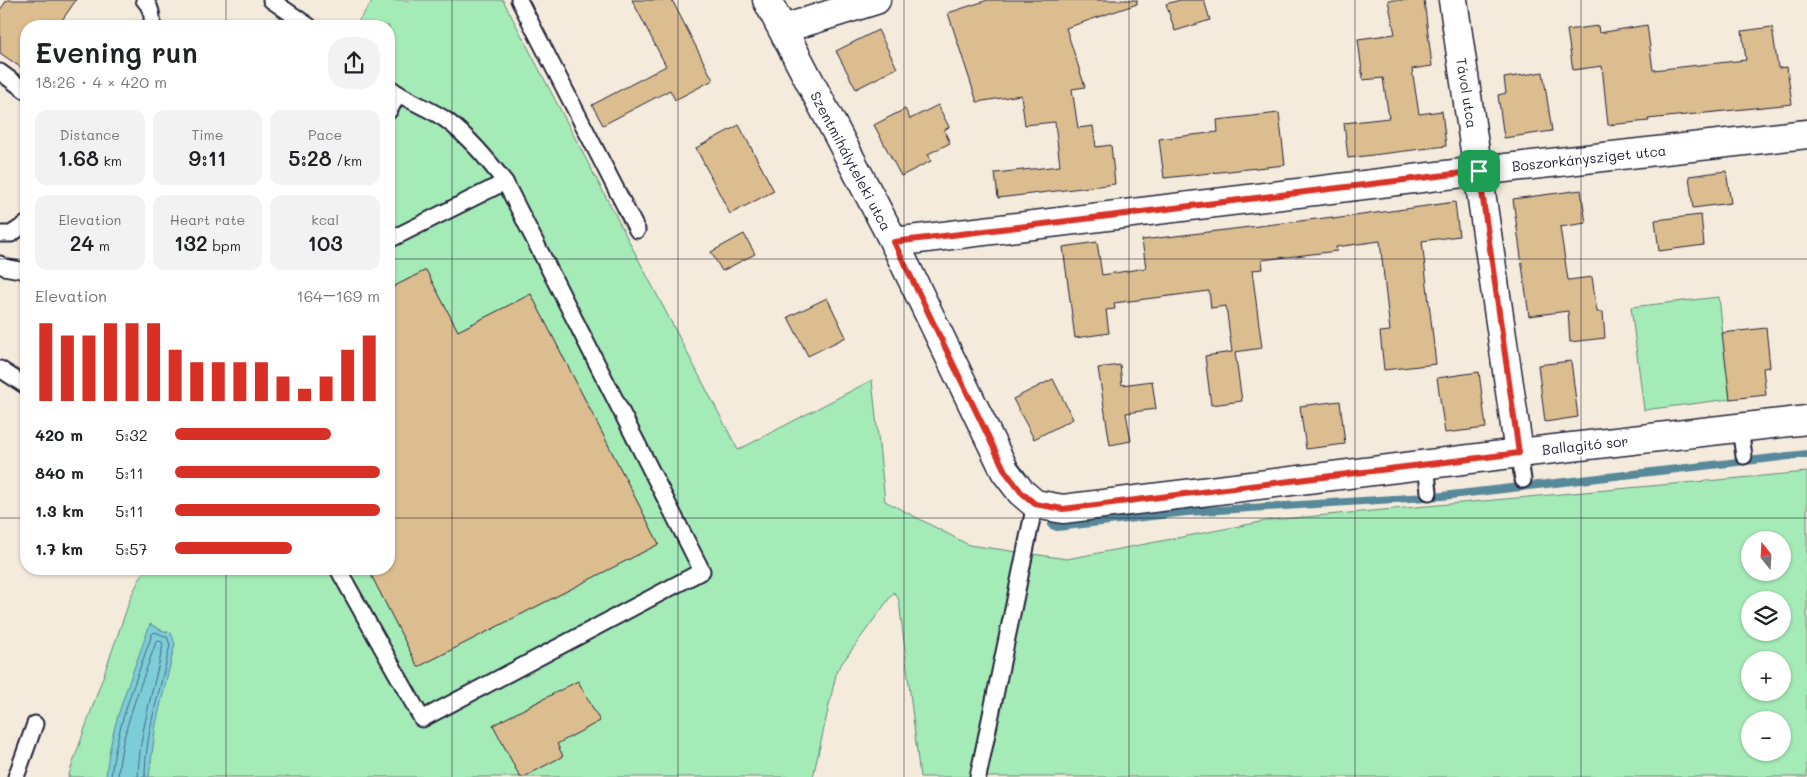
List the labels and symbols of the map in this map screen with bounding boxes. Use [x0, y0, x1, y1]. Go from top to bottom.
street label: Távol utca [1452, 56, 1482, 130]
street label: Szentmihályteleki utca [806, 88, 896, 234]
street label: Boszorkánysziget utca [1511, 140, 1667, 176]
pin [1458, 150, 1500, 192]
street label: Ballagitó sor [1541, 431, 1629, 459]
north arrow [1741, 531, 1791, 581]

